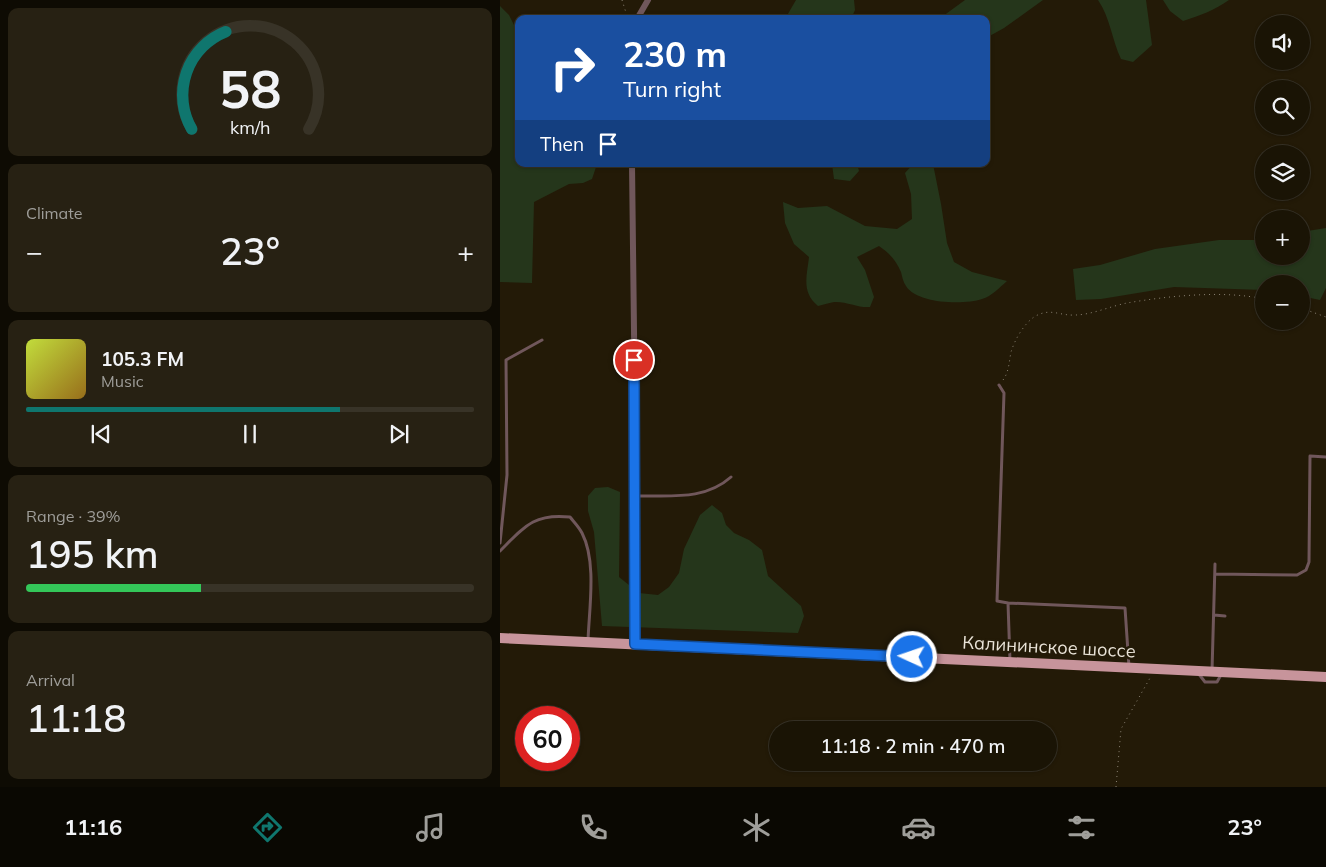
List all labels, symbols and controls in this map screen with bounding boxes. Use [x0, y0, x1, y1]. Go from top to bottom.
map controls [1255, 15, 1310, 330]
button: sound [1255, 15, 1310, 70]
text: 230 m [623, 32, 727, 76]
icon: right [540, 35, 605, 100]
text: 58 [219, 56, 281, 121]
text: Turn right [623, 75, 721, 103]
button: search [1255, 80, 1310, 135]
text: km/h [230, 116, 270, 138]
icon: arrive [594, 130, 622, 158]
text: Then [540, 132, 584, 156]
button: layers [1255, 145, 1310, 200]
text: Climate [26, 203, 82, 223]
button: + [1255, 210, 1310, 265]
text: 23° [220, 227, 280, 275]
text: − [26, 234, 43, 269]
text: + [457, 234, 474, 269]
button: − [1255, 275, 1310, 330]
pin [613, 339, 655, 381]
icon: arrive [620, 346, 648, 374]
text: 105.3 FM [101, 347, 184, 371]
text: Music [101, 371, 144, 391]
icon: previous [87, 420, 115, 448]
icon: pause [236, 420, 264, 448]
icon: next [385, 420, 413, 448]
text: Range · 39% [26, 506, 121, 526]
text: 195 km [26, 530, 159, 578]
position arrow [885, 630, 937, 682]
street label: Калининское шоссе [962, 630, 1136, 663]
text: Arrival [26, 670, 75, 690]
text: 11:18 [26, 694, 126, 742]
speed limit sign: 60 [515, 706, 580, 771]
text: 11:18 · 2 min · 470 m [820, 734, 1006, 758]
icon: directions [250, 810, 285, 845]
icon: music [413, 810, 448, 845]
icon: phone [576, 810, 611, 845]
icon: climate [739, 810, 774, 845]
icon: car [901, 810, 936, 845]
icon: filters [1064, 810, 1099, 845]
text: 11:16 [64, 813, 122, 841]
text: 23° [1227, 813, 1262, 841]

